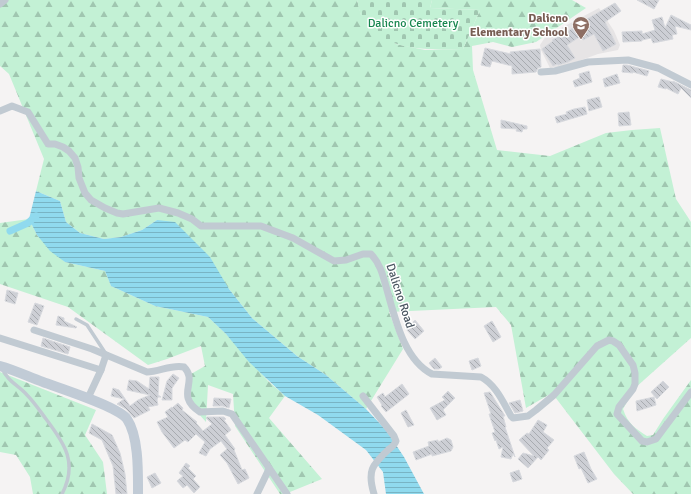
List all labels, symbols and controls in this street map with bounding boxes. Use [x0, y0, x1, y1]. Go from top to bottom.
place label: Dalicno Elementary School [470, 11, 568, 40]
school or university icon: Dalicno Elementary School [571, 15, 591, 40]
park label: Dalicno Cemetery [368, 16, 459, 31]
street label: Dalicno Road [382, 262, 418, 330]

